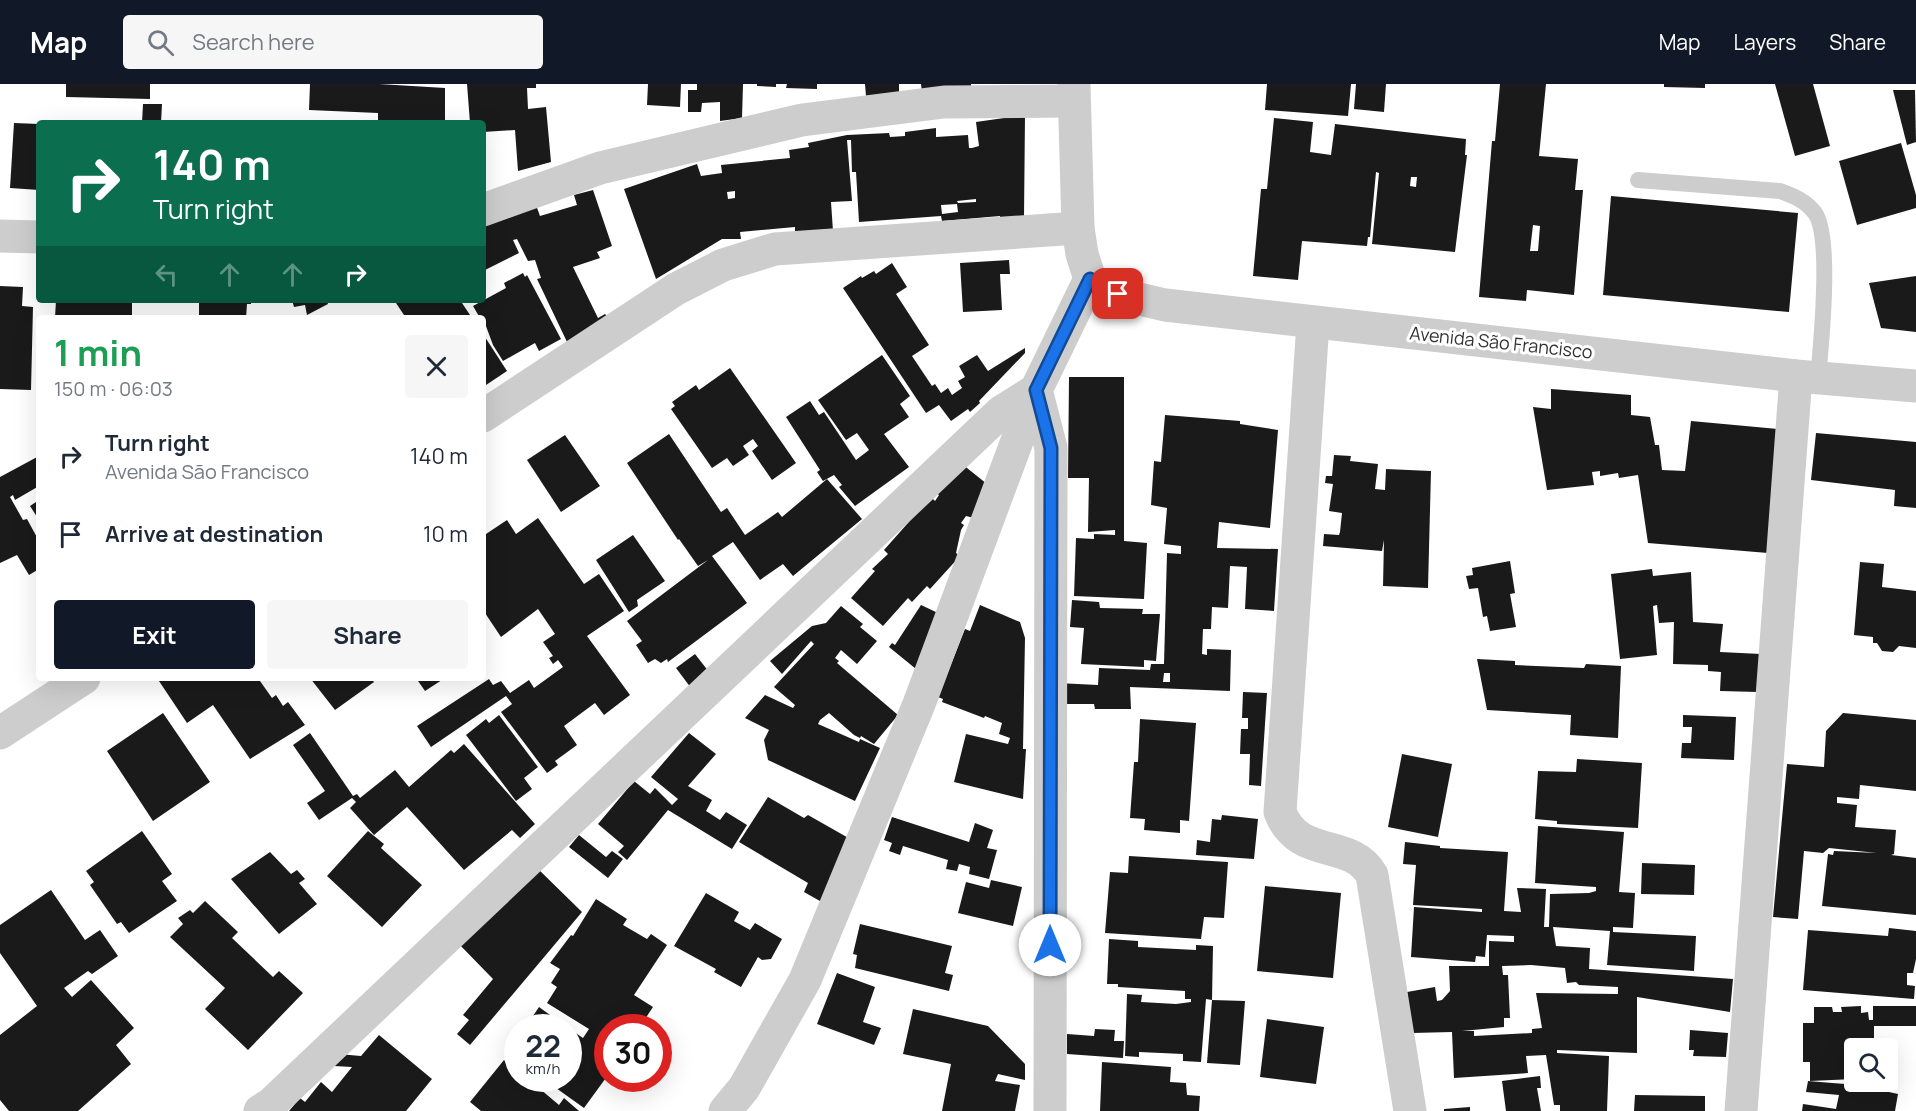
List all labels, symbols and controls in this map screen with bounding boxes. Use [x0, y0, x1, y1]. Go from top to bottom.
search box [123, 15, 543, 69]
text: Map [30, 23, 87, 61]
icon: search [144, 26, 177, 59]
text: Search here [192, 27, 315, 57]
text: Map [1659, 28, 1700, 56]
text: Layers [1733, 28, 1796, 56]
text: Share [1829, 28, 1886, 56]
text: 140 m [153, 135, 271, 193]
icon: right [54, 144, 132, 222]
text: Turn right [153, 190, 274, 227]
icon: left [150, 258, 183, 291]
icon: ahead [213, 258, 246, 291]
icon: ahead [276, 258, 309, 291]
icon: right [339, 258, 372, 291]
pin [1092, 268, 1143, 319]
icon: arrive [1101, 277, 1134, 310]
street label: Avenida São Francisco [1408, 320, 1594, 364]
text: 1 min [54, 328, 142, 377]
button: close [405, 335, 468, 398]
text: 150 m · 06:03 [54, 375, 173, 402]
text: Turn right [105, 428, 210, 458]
icon: right [54, 440, 87, 473]
text: 140 m [410, 441, 468, 471]
text: Avenida São Francisco [105, 458, 309, 485]
icon: arrive [54, 518, 87, 551]
text: Arrive at destination [105, 519, 323, 549]
text: 10 m [423, 519, 468, 549]
button: Exit [54, 600, 255, 669]
button: Share [267, 600, 468, 669]
position arrow [1018, 913, 1082, 977]
speed limit sign: 30 [594, 1014, 672, 1092]
text: 22 [525, 1025, 561, 1066]
map controls [1844, 1038, 1898, 1092]
button: search [1844, 1038, 1898, 1092]
text: km/h [526, 1058, 560, 1079]

